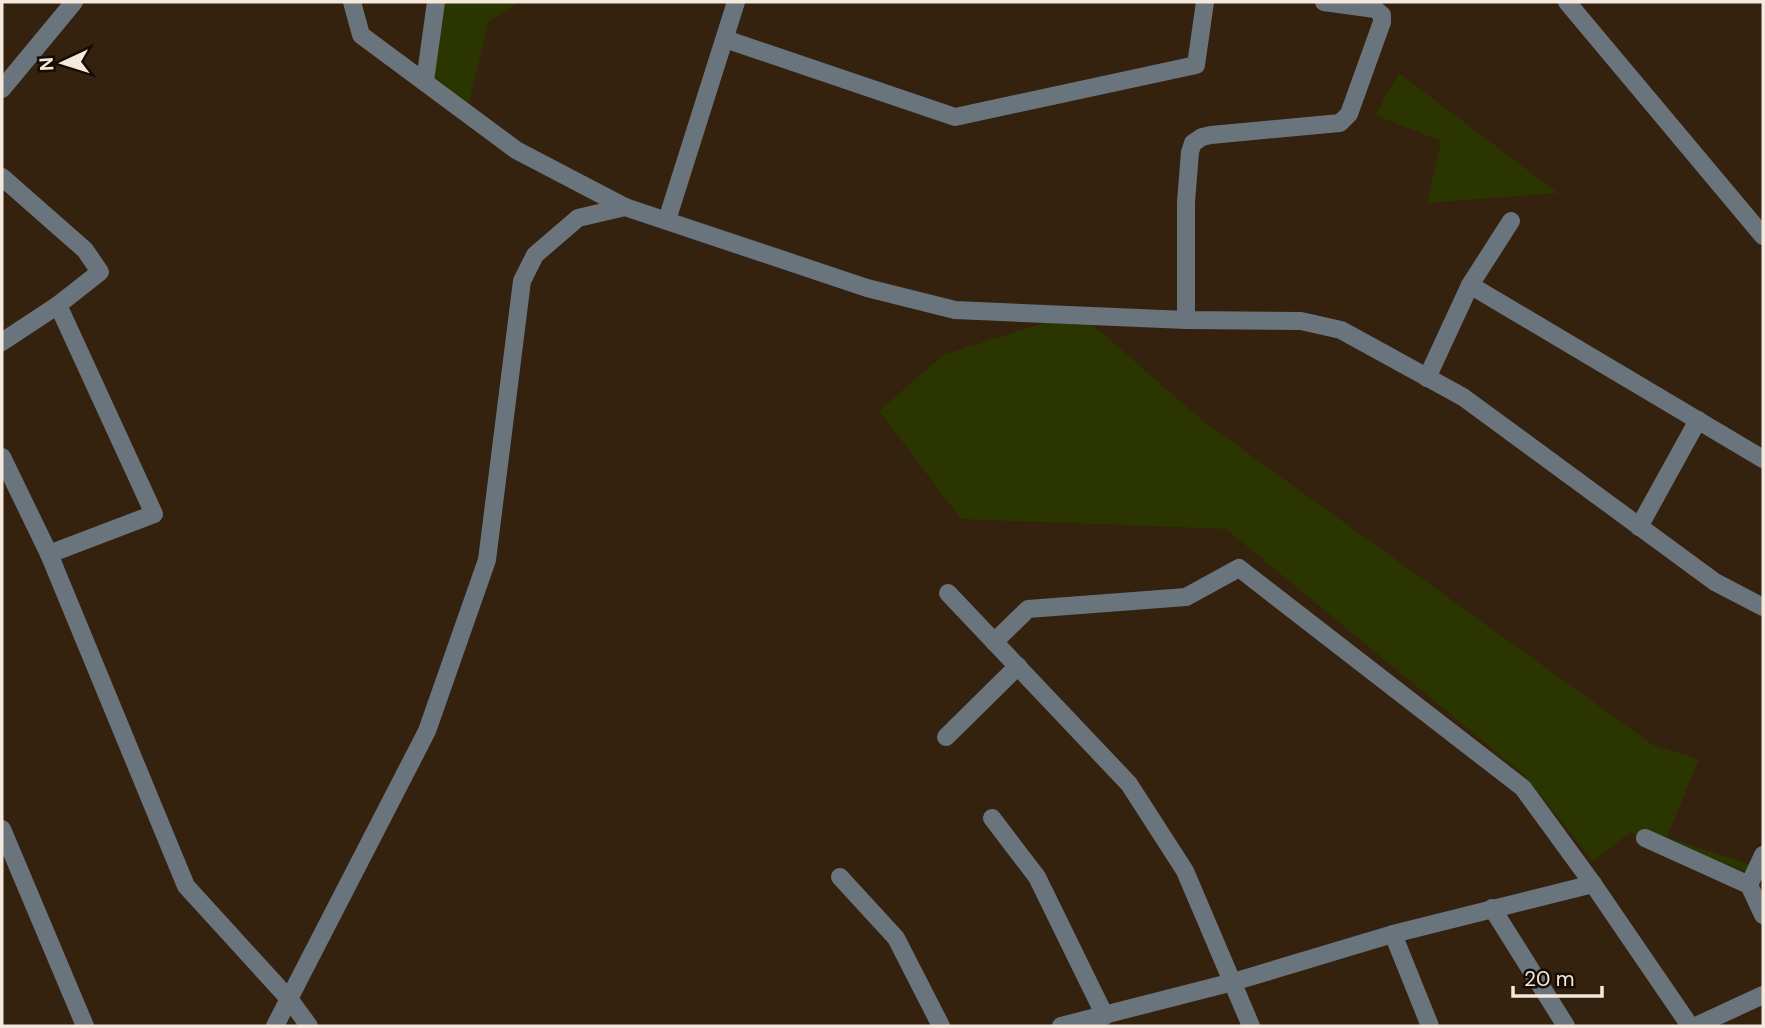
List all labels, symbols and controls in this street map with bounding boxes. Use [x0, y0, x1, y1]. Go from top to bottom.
north arrow [28, 28, 98, 98]
text: N [34, 56, 59, 72]
scale bar [1513, 954, 1602, 998]
text: 20 m [1524, 965, 1575, 993]

